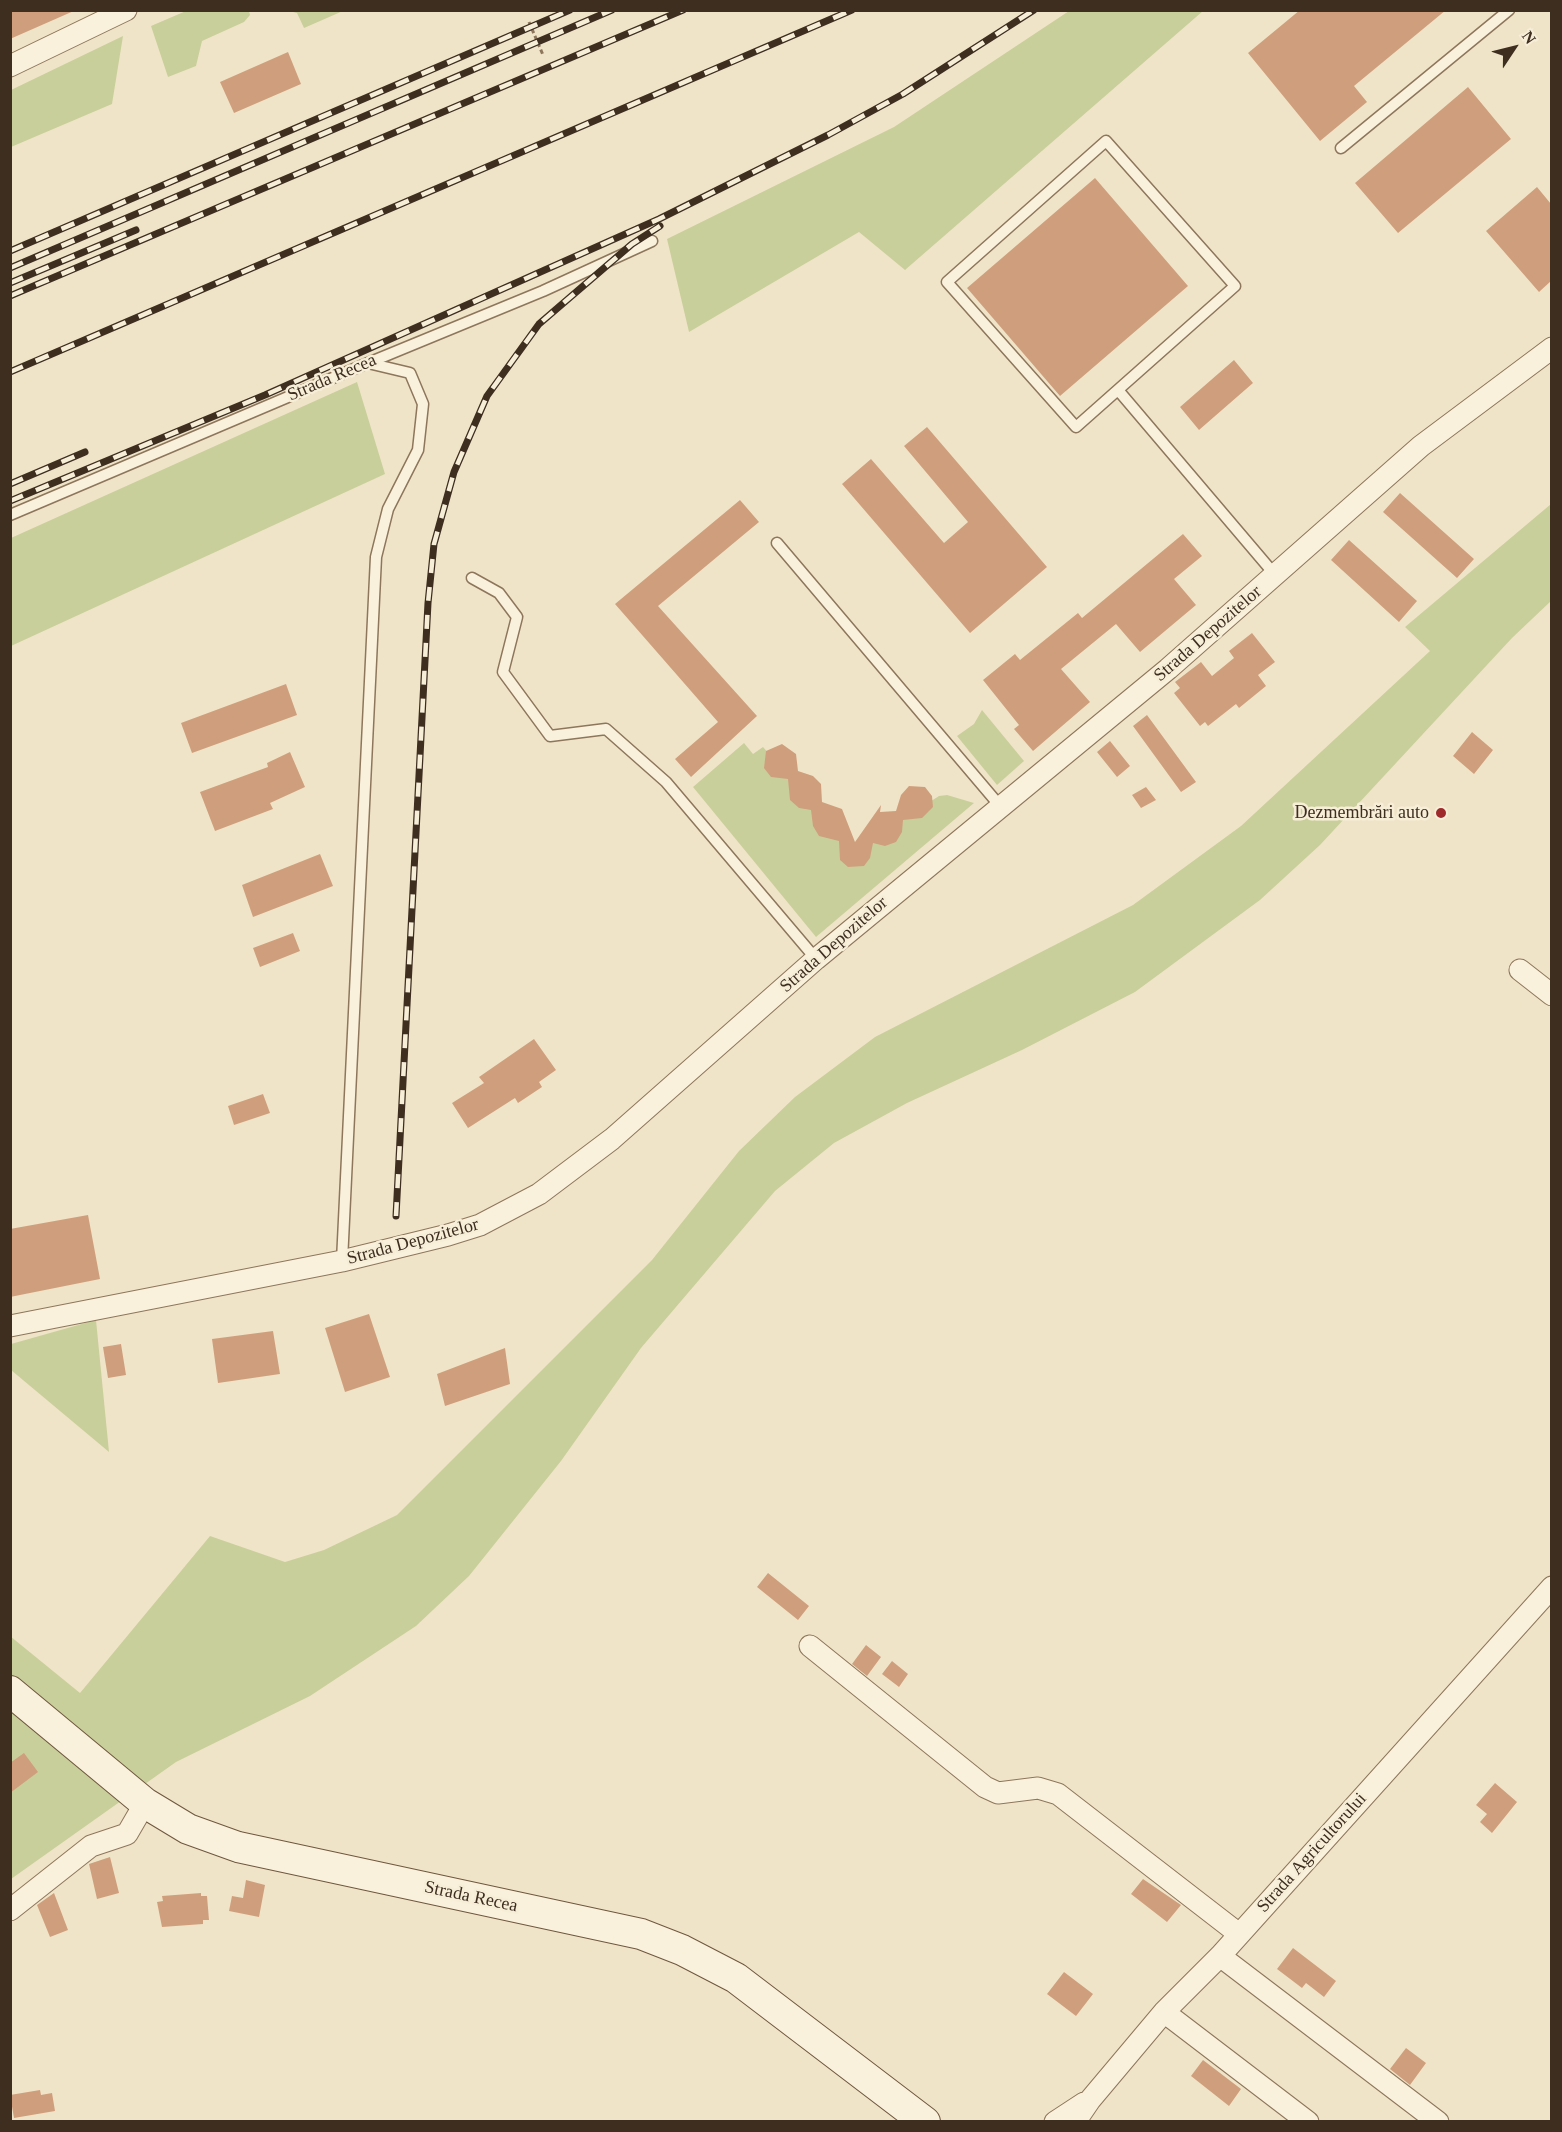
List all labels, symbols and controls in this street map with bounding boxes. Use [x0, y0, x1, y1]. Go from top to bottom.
north arrow [1484, 18, 1544, 78]
text: N [1519, 28, 1539, 47]
street label: Strada Recea [284, 350, 380, 406]
street label: Strada Depozitelor [1150, 581, 1266, 687]
place label: Dezmembrări auto [1295, 802, 1429, 824]
marker: Dezmembrări auto [1434, 806, 1448, 820]
street label: Strada Depozitelor [776, 892, 892, 998]
street label: Strada Depozitelor [345, 1214, 481, 1270]
street label: Strada Agricultorului [1253, 1789, 1371, 1917]
street label: Strada Recea [423, 1877, 519, 1917]

